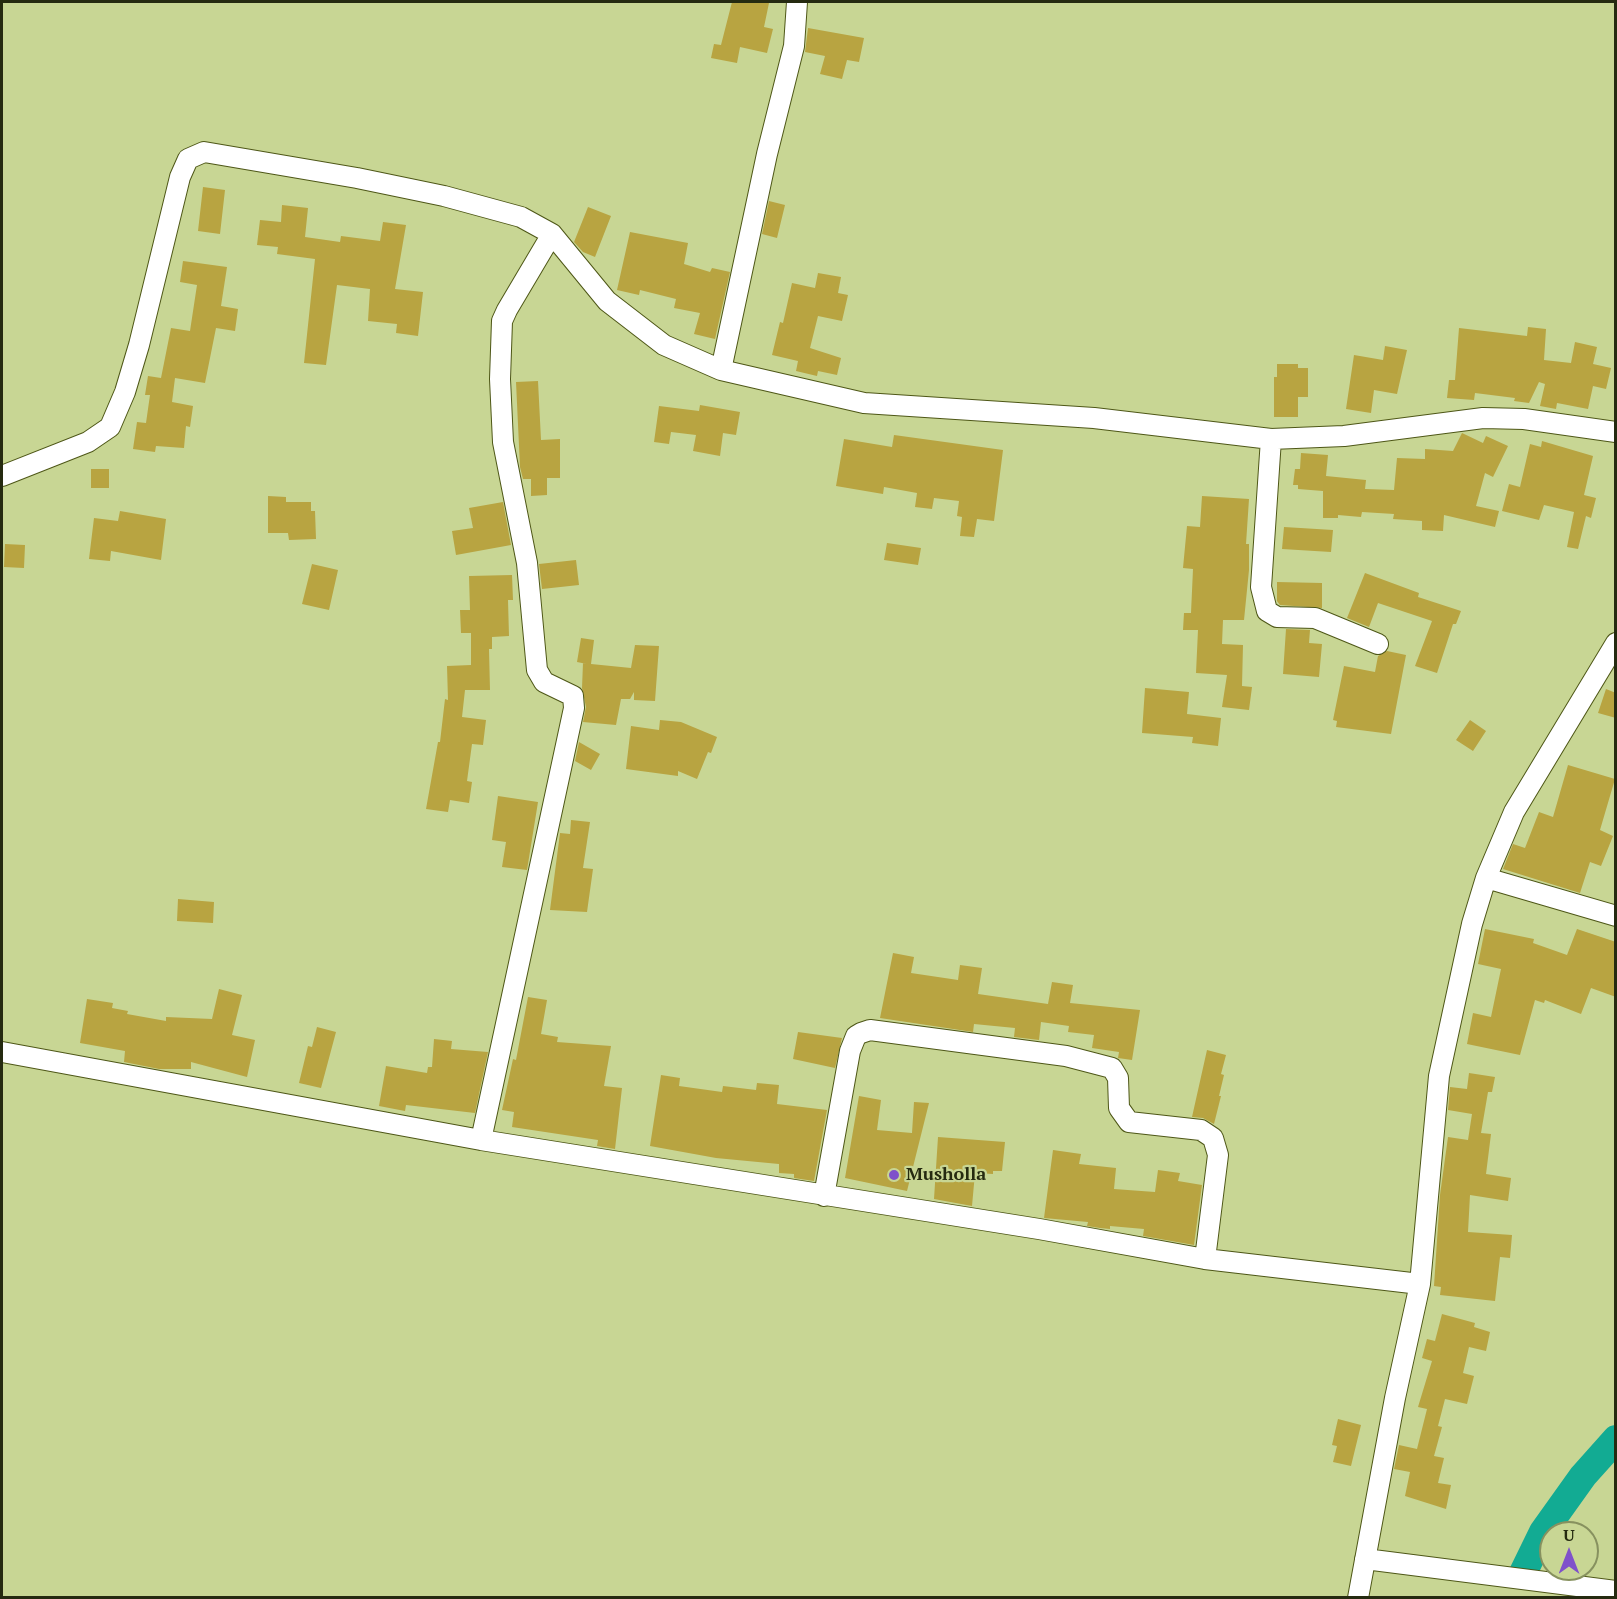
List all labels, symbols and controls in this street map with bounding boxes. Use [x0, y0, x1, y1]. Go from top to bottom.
place label: Musholla [906, 1164, 986, 1186]
marker: Musholla [887, 1168, 901, 1182]
north arrow [1539, 1521, 1599, 1581]
text: U [1563, 1524, 1575, 1546]

